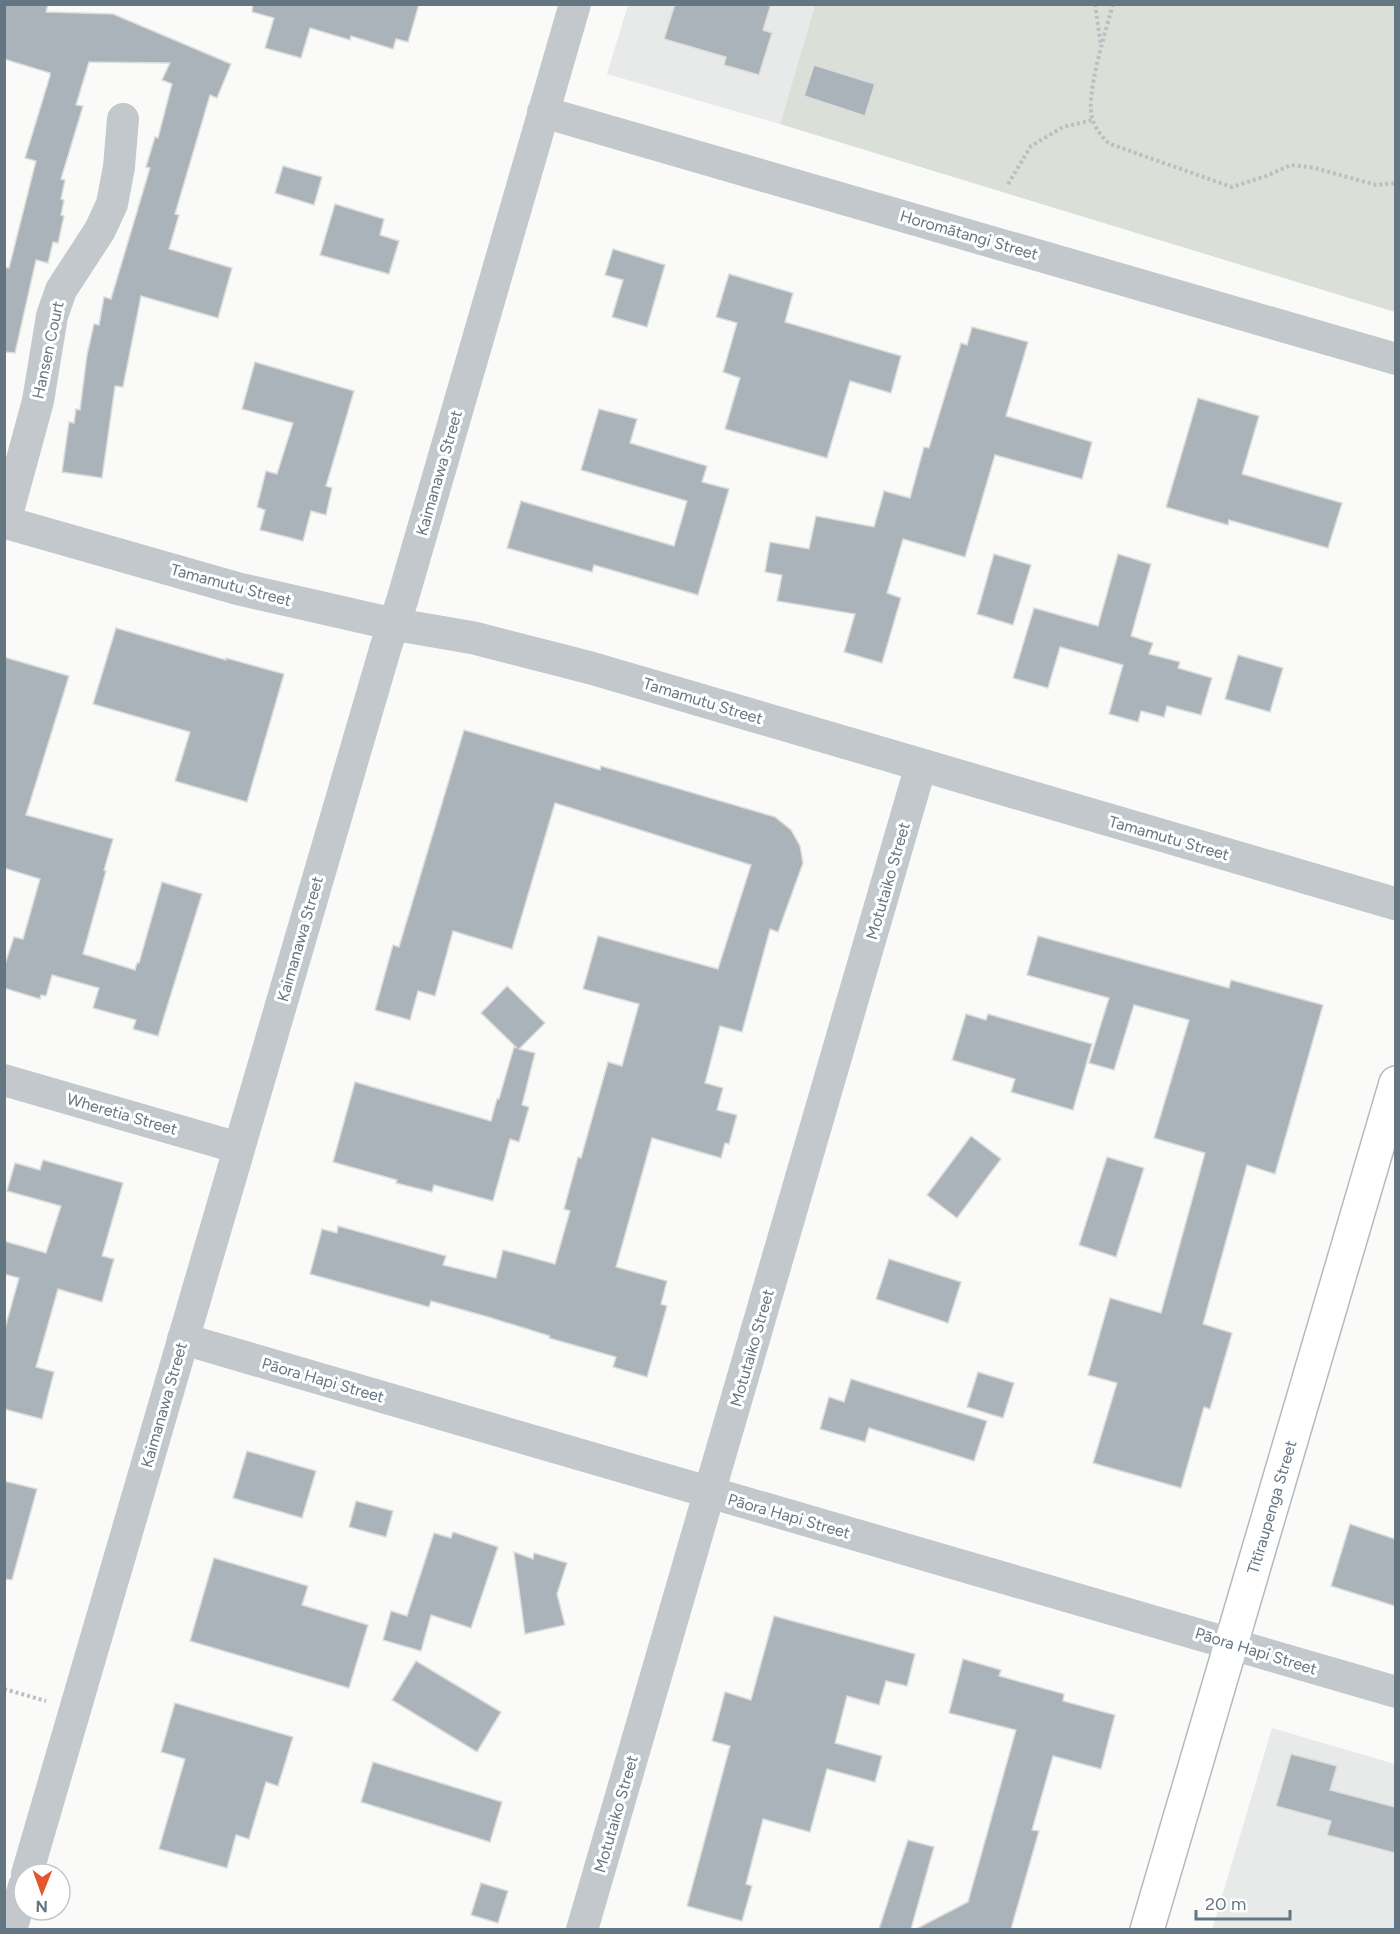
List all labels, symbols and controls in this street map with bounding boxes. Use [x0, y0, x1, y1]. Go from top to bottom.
street label: Horomātangi Street [898, 206, 1040, 264]
street label: Hansen Court [28, 299, 68, 401]
street label: Kaimanawa Street [412, 408, 466, 538]
street label: Tamamutu Street [169, 560, 293, 610]
street label: Tamamutu Street [641, 674, 765, 728]
street label: Tamamutu Street [1107, 812, 1231, 864]
street label: Motutaiko Street [862, 820, 914, 942]
street label: Kaimanawa Street [273, 874, 327, 1004]
street label: Wheretia Street [65, 1089, 179, 1139]
street label: Motutaiko Street [726, 1287, 778, 1409]
street label: Kaimanawa Street [137, 1340, 191, 1470]
street label: Pāora Hapi Street [260, 1353, 386, 1407]
street label: Tītīraupenga Street [1243, 1438, 1300, 1576]
street label: Pāora Hapi Street [726, 1489, 852, 1543]
street label: Pāora Hapi Street [1193, 1623, 1319, 1679]
street label: Motutaiko Street [590, 1753, 642, 1875]
north arrow [12, 1862, 72, 1922]
scale bar [1196, 1883, 1290, 1921]
text: 20 m [1205, 1893, 1246, 1915]
text: N [35, 1897, 48, 1916]

